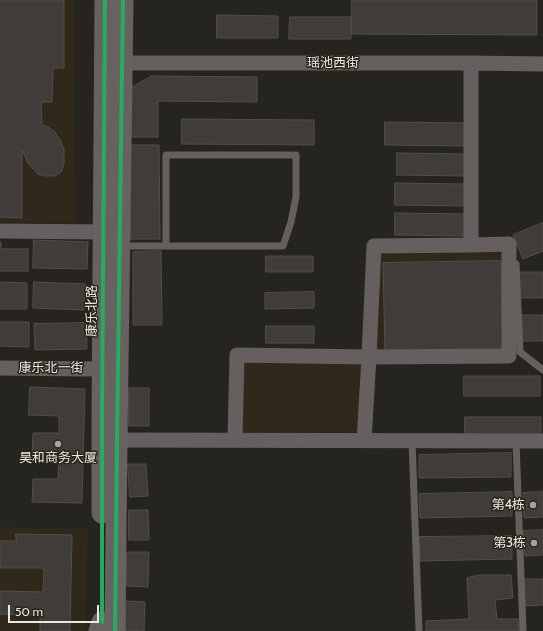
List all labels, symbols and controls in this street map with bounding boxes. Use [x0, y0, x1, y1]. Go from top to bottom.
street label: 瑶池西街 [307, 55, 359, 71]
street label: 康乐北路 [84, 285, 100, 337]
street label: 康乐北一街 [19, 360, 83, 376]
marker: 昊和商务大厦 [53, 439, 63, 449]
place label: 昊和商务大厦 [19, 450, 97, 466]
place label: 第4栋 [491, 497, 525, 513]
marker: 第4栋 [528, 500, 538, 510]
place label: 第3栋 [493, 535, 526, 551]
marker: 第3栋 [529, 538, 539, 548]
scale bar [10, 597, 101, 623]
text: 50 m [15, 604, 43, 619]

